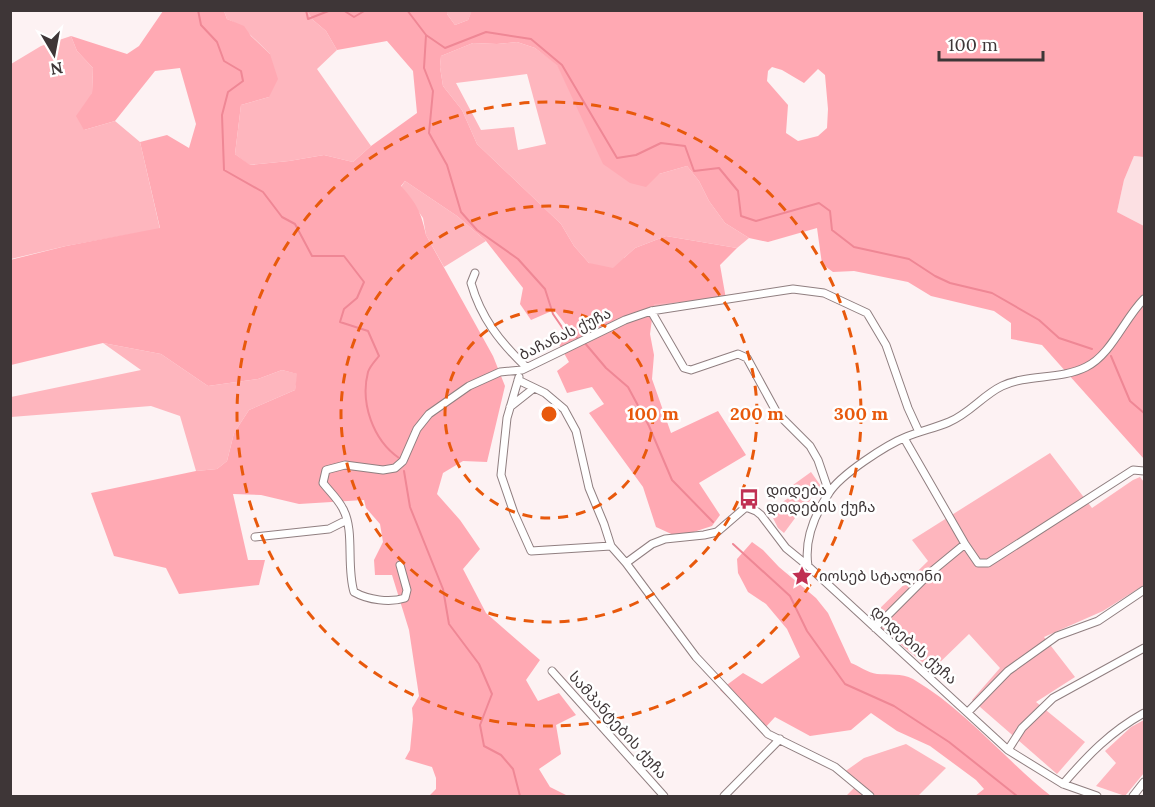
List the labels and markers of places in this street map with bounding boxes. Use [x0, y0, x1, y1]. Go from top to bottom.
centre of rings [539, 404, 559, 424]
place label: დიდება დიდების ქუჩა [766, 480, 875, 516]
bus stop icon: დიდება დიდების ქუჩა [737, 487, 761, 511]
place icon: იოსებ სტალინი [790, 564, 814, 588]
place label: იოსებ სტალინი [819, 566, 942, 585]

